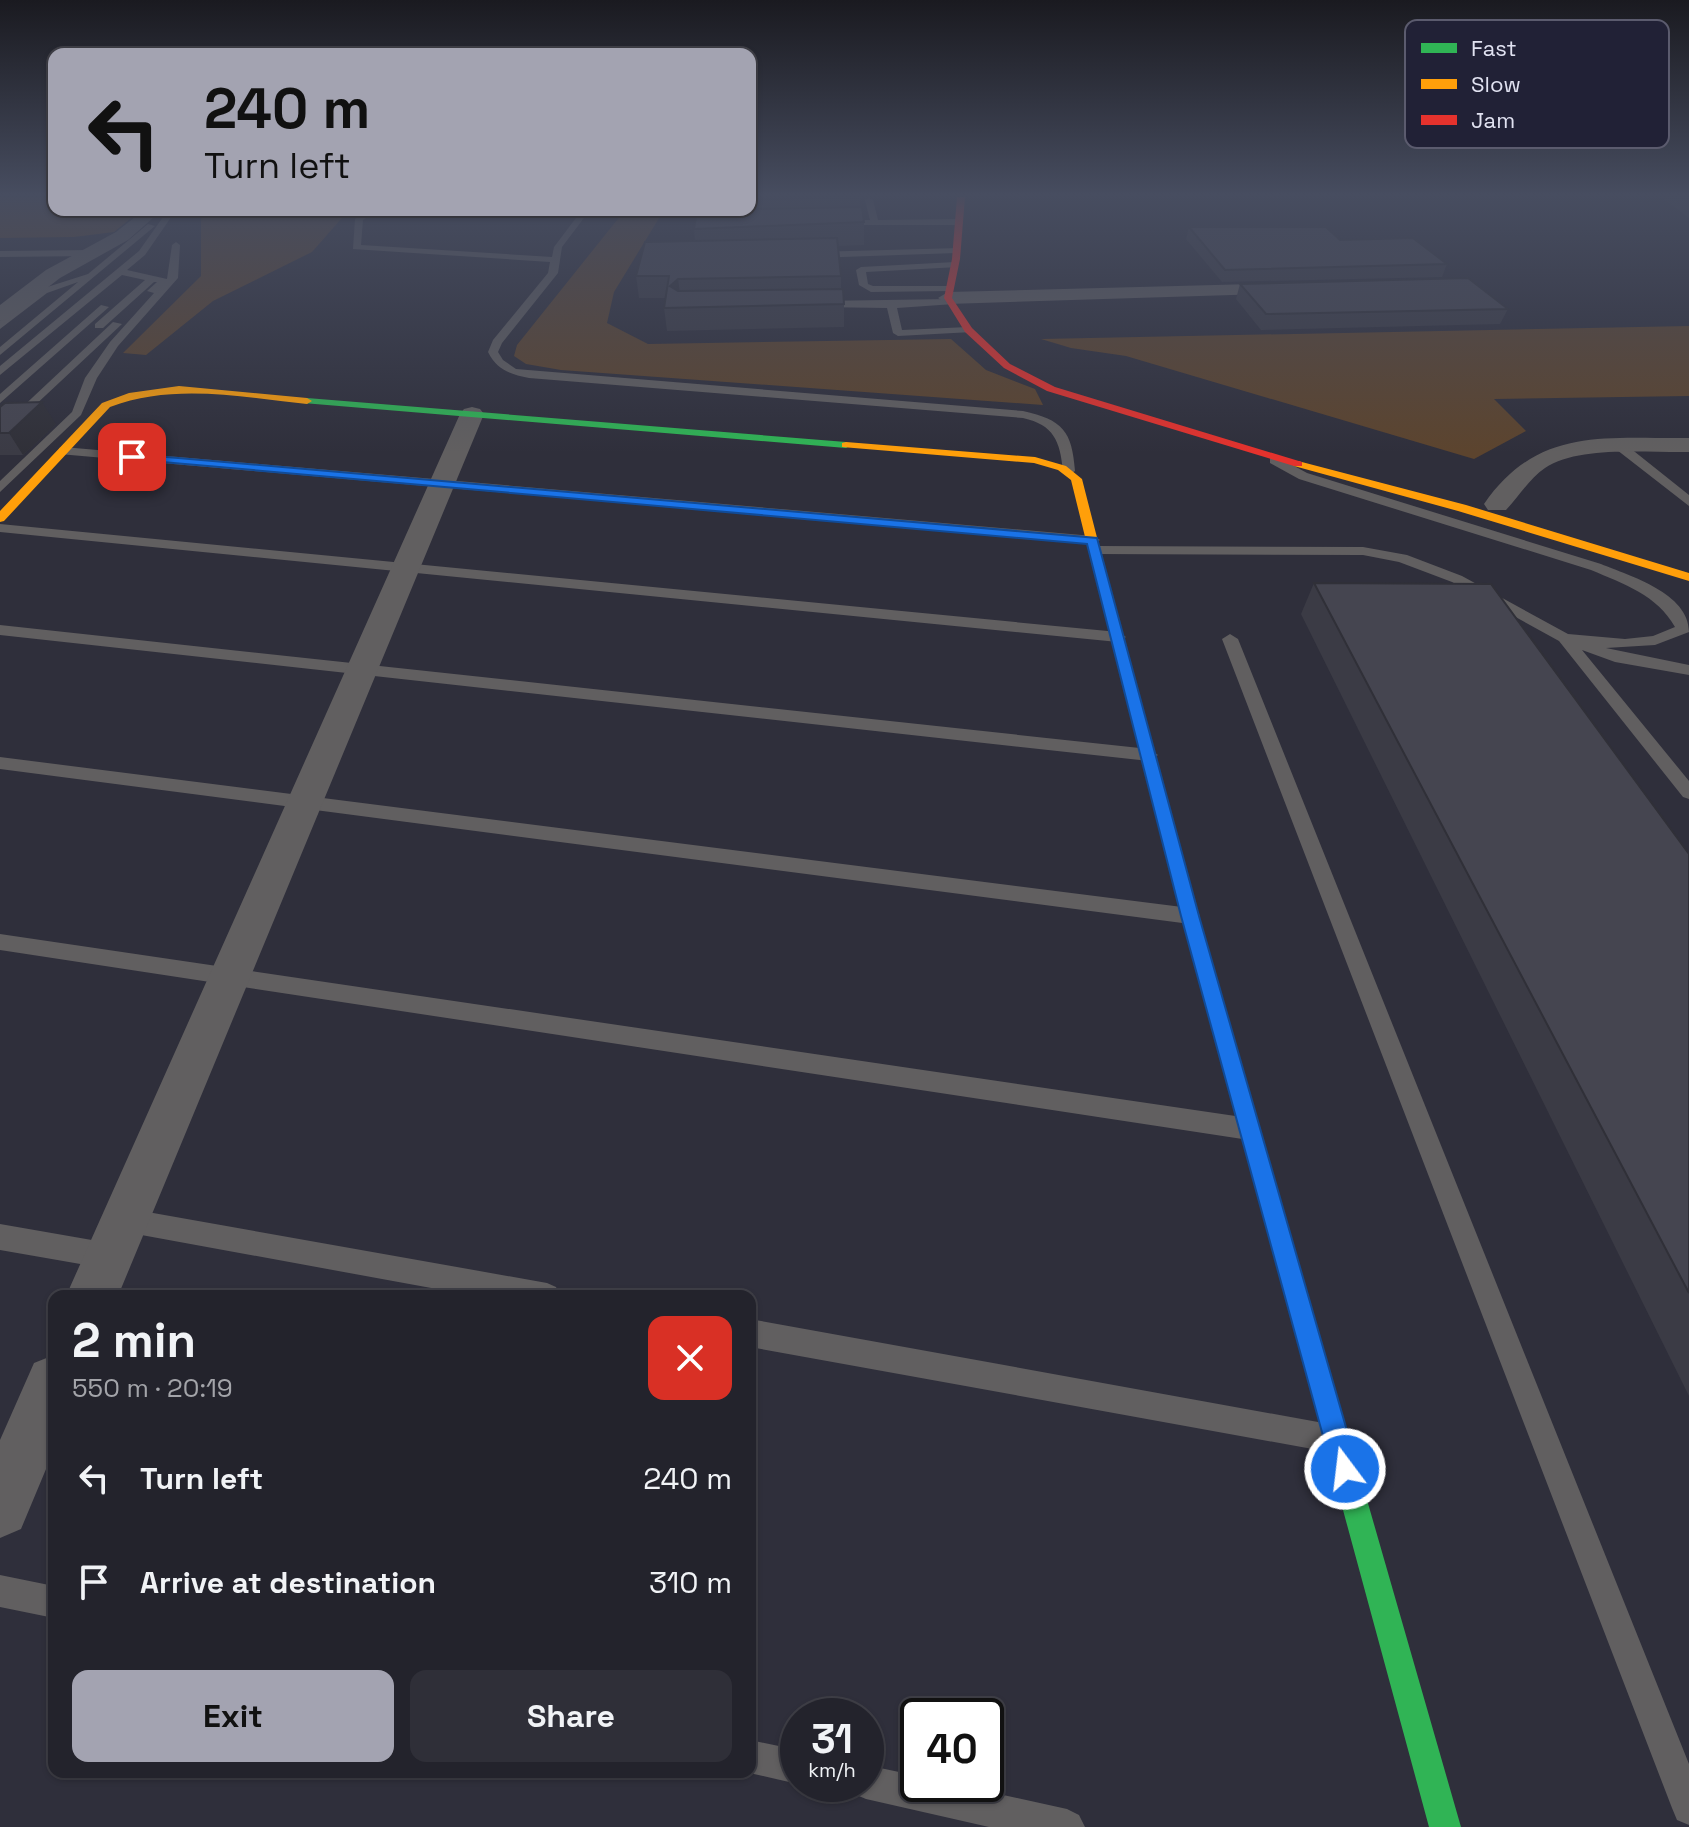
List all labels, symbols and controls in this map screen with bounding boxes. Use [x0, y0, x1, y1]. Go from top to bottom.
legend [1405, 20, 1669, 148]
text: Fast [1471, 34, 1517, 62]
text: Slow [1471, 70, 1521, 98]
text: 240 m [204, 73, 370, 144]
icon: left [72, 80, 176, 184]
text: Jam [1471, 106, 1515, 134]
text: Turn left [204, 143, 351, 189]
pin [98, 423, 166, 491]
icon: arrive [110, 435, 154, 479]
text: 2 min [72, 1310, 196, 1371]
button: close [648, 1316, 732, 1400]
text: 550 m · 20:19 [72, 1371, 233, 1405]
position arrow [1303, 1427, 1387, 1511]
icon: left [72, 1456, 116, 1500]
text: Turn left [140, 1459, 263, 1498]
text: 240 m [643, 1459, 732, 1498]
icon: arrive [72, 1560, 116, 1604]
text: Arrive at destination [140, 1563, 436, 1602]
text: 310 m [649, 1563, 732, 1602]
button: Exit [72, 1670, 394, 1762]
button: Share [410, 1670, 732, 1762]
speed limit sign: 40 [900, 1698, 1004, 1802]
text: 31 [811, 1714, 853, 1765]
text: km/h [808, 1757, 856, 1783]

